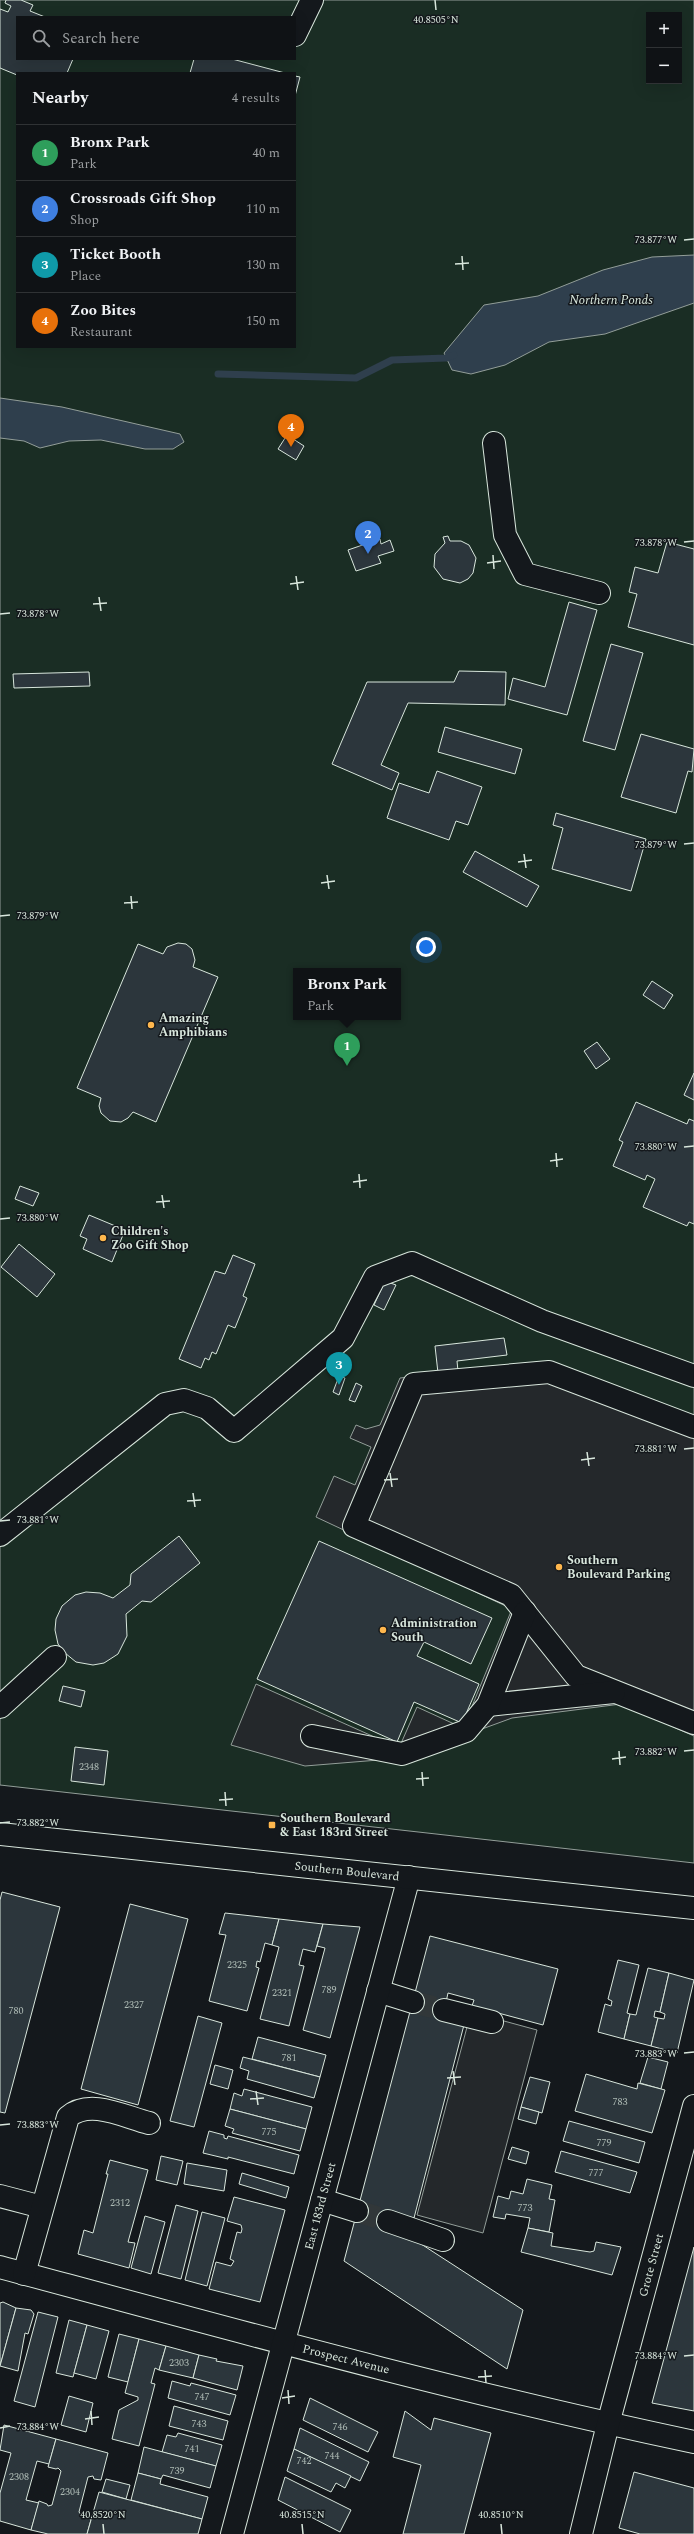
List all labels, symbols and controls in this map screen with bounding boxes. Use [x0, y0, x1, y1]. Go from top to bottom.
text: 40.8505°N [413, 12, 459, 28]
map controls [646, 12, 682, 84]
button: + [646, 12, 682, 48]
search box [16, 16, 296, 60]
icon: search [30, 27, 52, 49]
text: Search here [62, 27, 140, 50]
button: − [646, 48, 682, 84]
text: Nearby [32, 85, 88, 111]
text: 4 results [232, 88, 280, 108]
text: Bronx Park [70, 131, 150, 154]
text: 1 [41, 143, 49, 163]
text: 40 m [253, 143, 280, 163]
text: Park [70, 154, 97, 174]
text: Crossroads Gift Shop [70, 187, 216, 210]
text: 2 [41, 199, 49, 219]
text: 110 m [246, 199, 280, 219]
text: Shop [70, 210, 99, 230]
text: 73.877°W [635, 232, 677, 248]
text: Ticket Booth [70, 243, 161, 266]
text: 3 [41, 255, 49, 275]
text: 130 m [246, 255, 280, 275]
text: Place [70, 266, 101, 286]
water label: Northern Ponds [569, 290, 653, 310]
text: Zoo Bites [70, 299, 136, 322]
text: 4 [41, 311, 49, 331]
text: 150 m [246, 311, 280, 331]
text: Restaurant [70, 322, 132, 342]
pin: 4 [278, 414, 304, 447]
pin: 2 [355, 521, 381, 554]
text: 73.878°W [635, 535, 677, 551]
text: 73.878°W [17, 606, 59, 622]
text: 73.879°W [635, 837, 677, 853]
text: 73.879°W [17, 908, 59, 924]
your location [416, 937, 436, 957]
popup [293, 968, 401, 1020]
text: Bronx Park [307, 973, 387, 996]
text: Park [307, 996, 334, 1016]
place label: Amazing Amphibians [159, 1009, 227, 1042]
marker: Amazing Amphibians [146, 1020, 156, 1030]
pin: 1 [334, 1033, 360, 1066]
text: 73.880°W [635, 1139, 677, 1155]
text: 73.880°W [17, 1210, 59, 1226]
place label: Children's Zoo Gift Shop [111, 1222, 189, 1255]
marker: Children's Zoo Gift Shop [98, 1233, 108, 1243]
pin: 3 [326, 1352, 352, 1385]
text: 73.881°W [635, 1441, 677, 1457]
text: 73.881°W [17, 1512, 59, 1528]
place label: Southern Boulevard Parking [567, 1551, 671, 1584]
marker: Southern Boulevard Parking [554, 1562, 564, 1572]
place label: Administration South [391, 1614, 478, 1647]
marker: Administration South [378, 1625, 388, 1635]
text: 73.882°W [635, 1744, 677, 1760]
house number: 2348 [79, 1759, 99, 1775]
place label: Southern Boulevard & East 183rd Street [280, 1809, 390, 1842]
text: 73.882°W [17, 1815, 59, 1831]
marker: Southern Boulevard & East 183rd Street [267, 1820, 277, 1830]
street label: Southern Boulevard [294, 1857, 401, 1886]
house number: 2325 [227, 1957, 247, 1973]
house number: 789 [322, 1982, 337, 1998]
house number: 2321 [272, 1985, 292, 2001]
house number: 2327 [124, 1997, 144, 2013]
house number: 780 [9, 2003, 24, 2019]
text: 73.883°W [635, 2046, 677, 2062]
house number: 781 [282, 2050, 297, 2066]
house number: 783 [613, 2094, 628, 2110]
text: 73.883°W [17, 2117, 59, 2133]
house number: 775 [262, 2124, 277, 2140]
house number: 779 [597, 2135, 612, 2151]
street label: East 183rd Street [300, 2160, 341, 2252]
house number: 777 [589, 2165, 604, 2181]
house number: 2312 [110, 2195, 130, 2211]
house number: 773 [518, 2200, 533, 2216]
street label: Grote Street [634, 2231, 669, 2299]
street label: Prospect Avenue [300, 2339, 392, 2380]
text: 73.884°W [635, 2348, 677, 2364]
house number: 2303 [169, 2355, 189, 2371]
house number: 747 [195, 2389, 210, 2405]
house number: 743 [192, 2416, 207, 2432]
text: 73.884°W [17, 2419, 59, 2435]
house number: 746 [333, 2419, 348, 2435]
house number: 741 [185, 2441, 200, 2457]
house number: 744 [325, 2448, 340, 2464]
house number: 742 [297, 2453, 312, 2469]
house number: 739 [170, 2463, 185, 2479]
house number: 2308 [9, 2469, 29, 2485]
house number: 2304 [60, 2484, 80, 2500]
text: 40.8520°N [80, 2507, 126, 2523]
text: 40.8515°N [279, 2507, 325, 2523]
text: 40.8510°N [478, 2507, 524, 2523]

